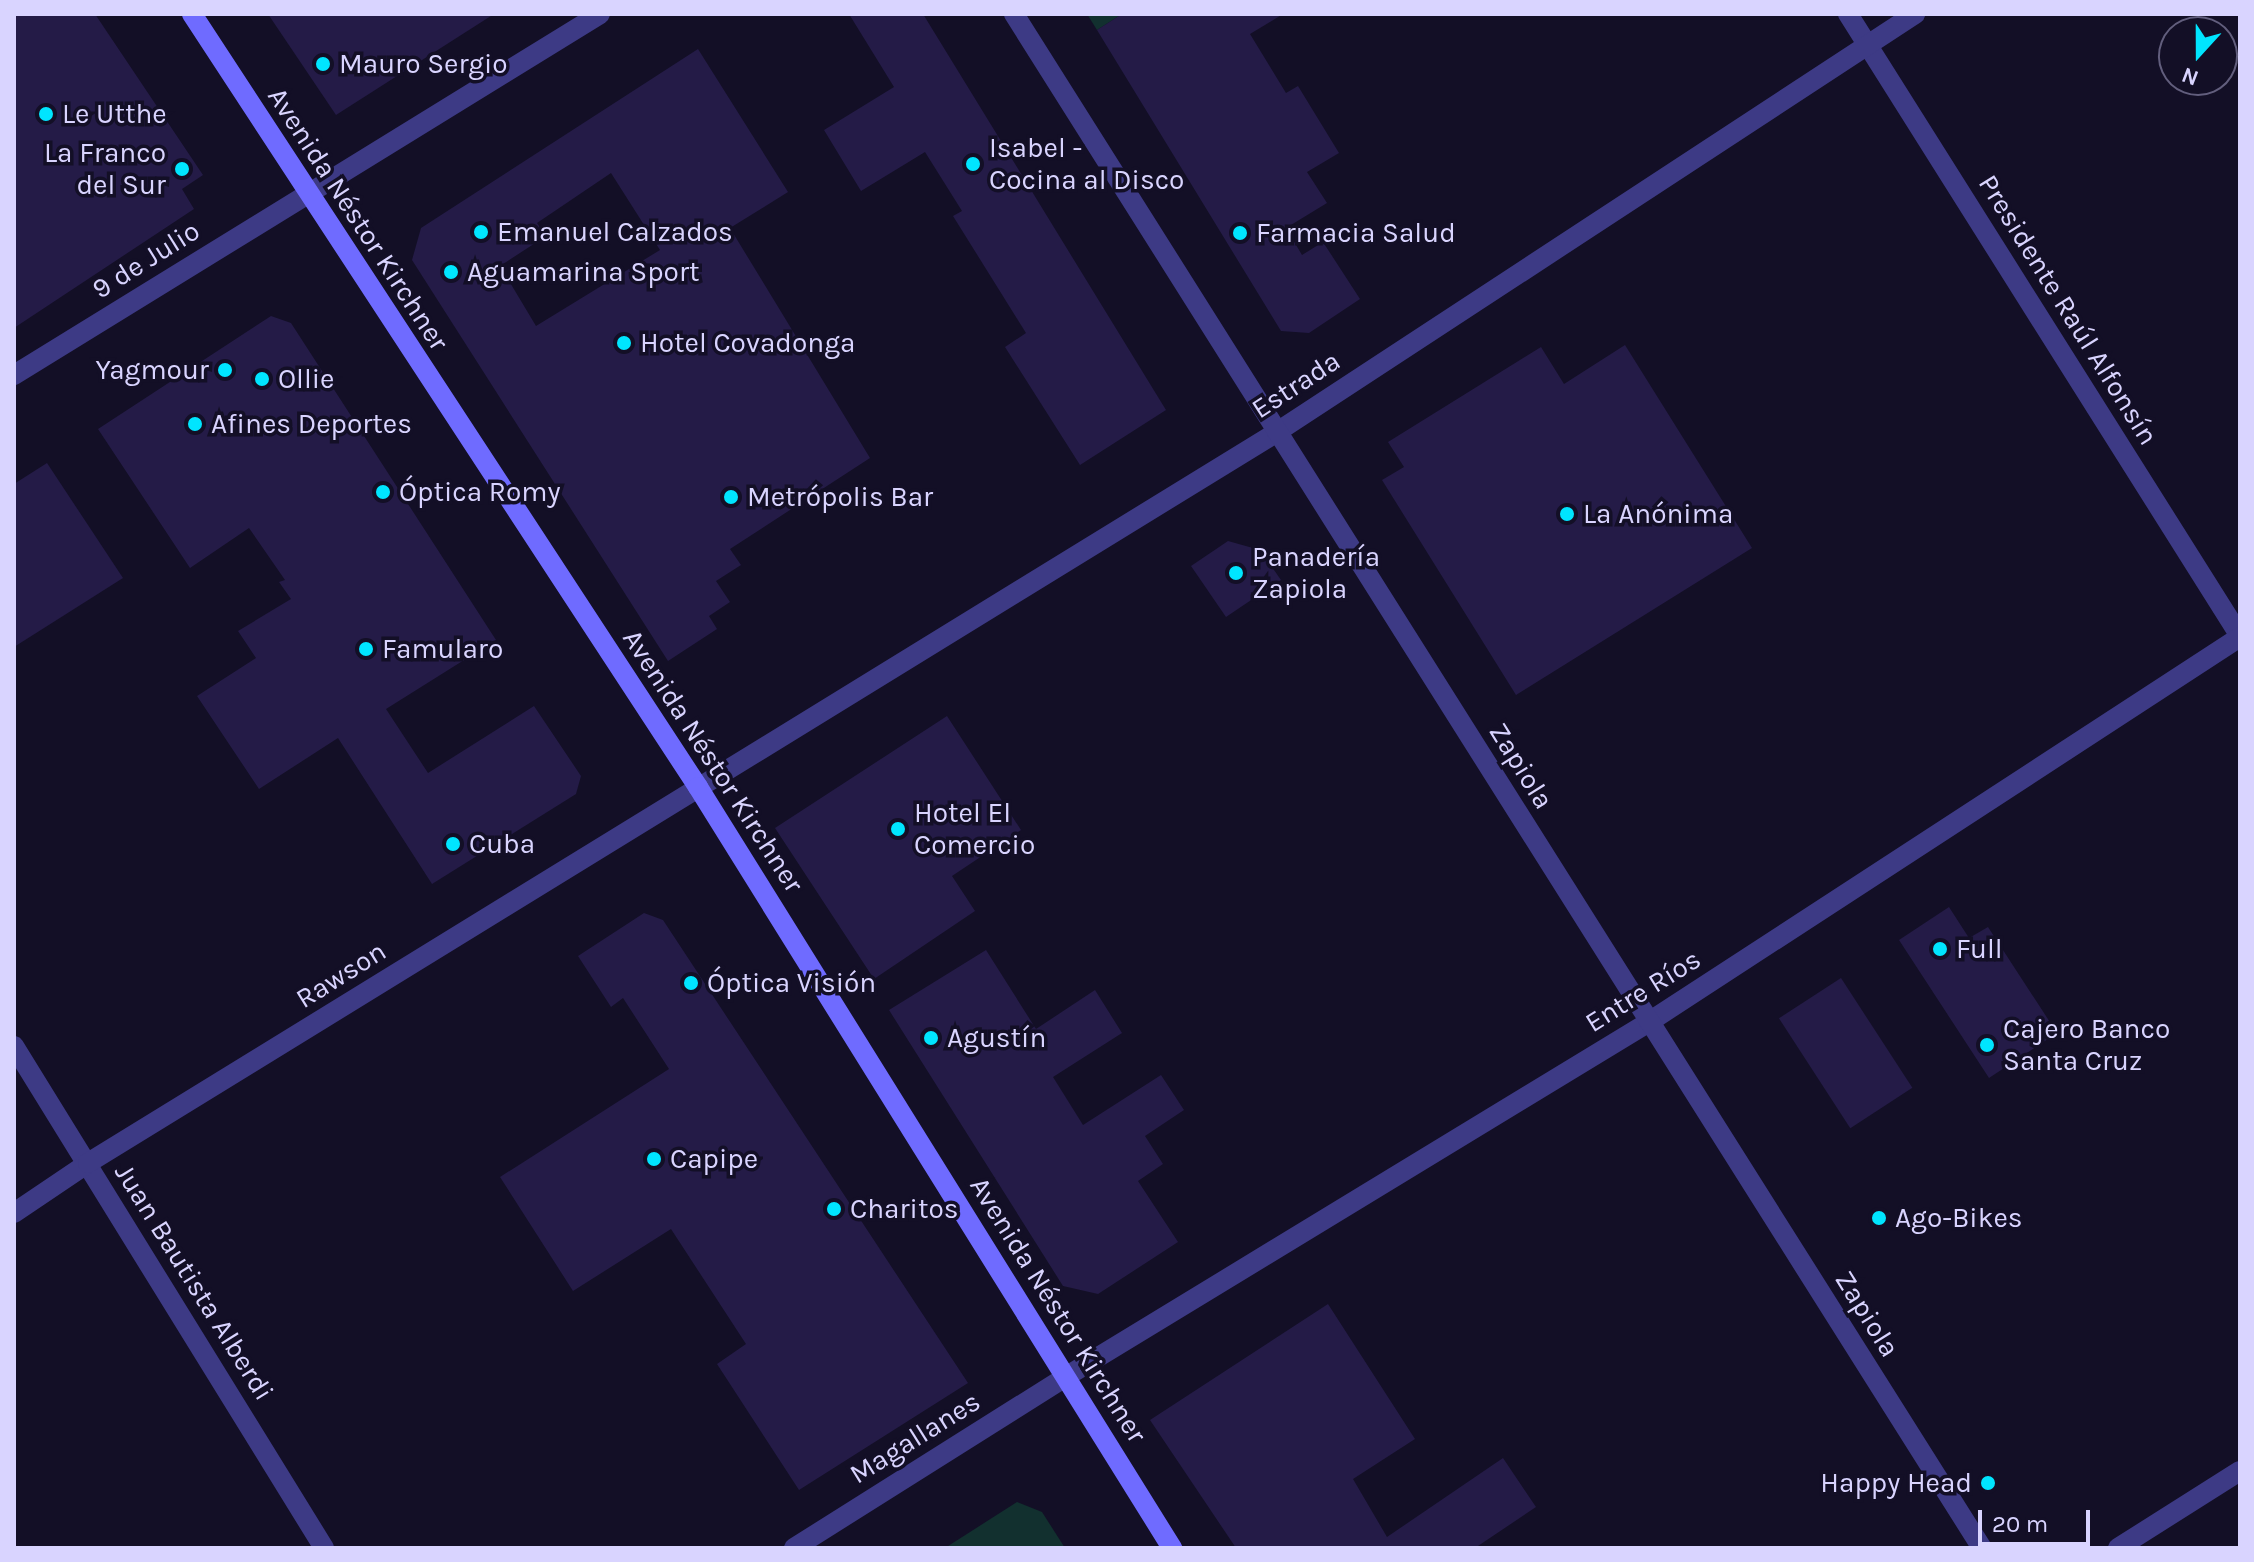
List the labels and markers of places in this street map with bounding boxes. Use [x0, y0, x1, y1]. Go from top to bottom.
place label: Mauro Sergio [339, 47, 508, 81]
marker: Mauro Sergio [314, 55, 332, 73]
place label: Le Utthe [62, 97, 167, 131]
marker: Le Utthe [37, 105, 55, 123]
place label: Isabel - Cocina al Disco [989, 131, 1184, 197]
place label: La Franco del Sur [44, 136, 166, 202]
marker: Isabel - Cocina al Disco [964, 155, 982, 173]
marker: La Franco del Sur [173, 160, 191, 178]
place label: Emanuel Calzados [497, 215, 733, 249]
place label: Farmacia Salud [1256, 216, 1456, 250]
marker: Emanuel Calzados [472, 223, 490, 241]
marker: Farmacia Salud [1231, 224, 1249, 242]
place label: Aguamarina Sport [467, 255, 700, 289]
marker: Aguamarina Sport [442, 263, 460, 281]
place label: Hotel Covadonga [640, 326, 855, 360]
marker: Hotel Covadonga [615, 334, 633, 352]
place label: Yagmour [96, 353, 209, 387]
marker: Yagmour [216, 361, 234, 379]
place label: Ollie [278, 362, 334, 396]
marker: Ollie [253, 370, 271, 388]
place label: Afines Deportes [211, 407, 412, 441]
marker: Afines Deportes [186, 415, 204, 433]
place label: Óptica Romy [399, 475, 561, 509]
place label: Metrópolis Bar [747, 480, 933, 514]
marker: Óptica Romy [374, 483, 392, 501]
marker: Metrópolis Bar [722, 488, 740, 506]
place label: La Anónima [1583, 497, 1733, 531]
marker: La Anónima [1558, 505, 1576, 523]
place label: Panadería Zapiola [1252, 540, 1380, 606]
marker: Panadería Zapiola [1227, 564, 1245, 582]
place label: Famularo [382, 632, 503, 666]
marker: Famularo [357, 640, 375, 658]
place label: Hotel El Comercio [914, 796, 1035, 862]
marker: Hotel El Comercio [889, 820, 907, 838]
place label: Cuba [469, 827, 535, 861]
marker: Cuba [444, 835, 462, 853]
place label: Full [1956, 932, 2003, 966]
marker: Full [1931, 940, 1949, 958]
place label: Óptica Visión [707, 966, 876, 1000]
marker: Óptica Visión [682, 974, 700, 992]
place label: Cajero Banco Santa Cruz [2003, 1012, 2170, 1078]
place label: Agustín [947, 1021, 1046, 1055]
marker: Agustín [922, 1029, 940, 1047]
marker: Cajero Banco Santa Cruz [1978, 1036, 1996, 1054]
place label: Capipe [670, 1142, 758, 1176]
marker: Capipe [645, 1150, 663, 1168]
place label: Charitos [850, 1192, 958, 1226]
marker: Charitos [825, 1200, 843, 1218]
place label: Ago-Bikes [1895, 1201, 2023, 1235]
marker: Ago-Bikes [1870, 1209, 1888, 1227]
place label: Happy Head [1820, 1466, 1972, 1500]
marker: Happy Head [1979, 1474, 1997, 1492]

